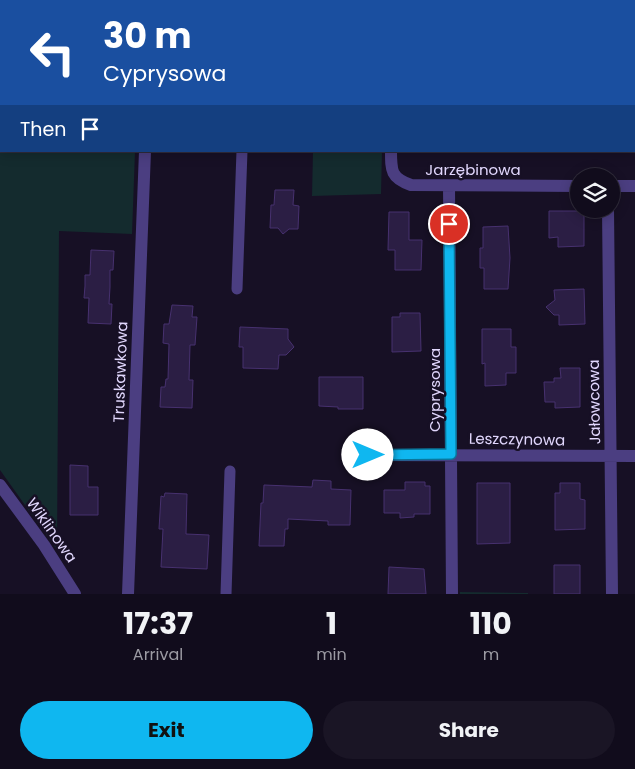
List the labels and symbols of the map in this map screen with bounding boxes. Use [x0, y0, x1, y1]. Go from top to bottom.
street label: Jarzębinowa [425, 159, 521, 180]
pin [428, 203, 470, 245]
street label: Truskawkowa [108, 321, 132, 423]
street label: Cyprysowa [424, 348, 445, 432]
street label: Jałowcowa [583, 359, 605, 445]
position arrow [341, 428, 393, 480]
street label: Leszczynowa [469, 428, 565, 450]
street label: Wiklinowa [22, 493, 82, 567]

